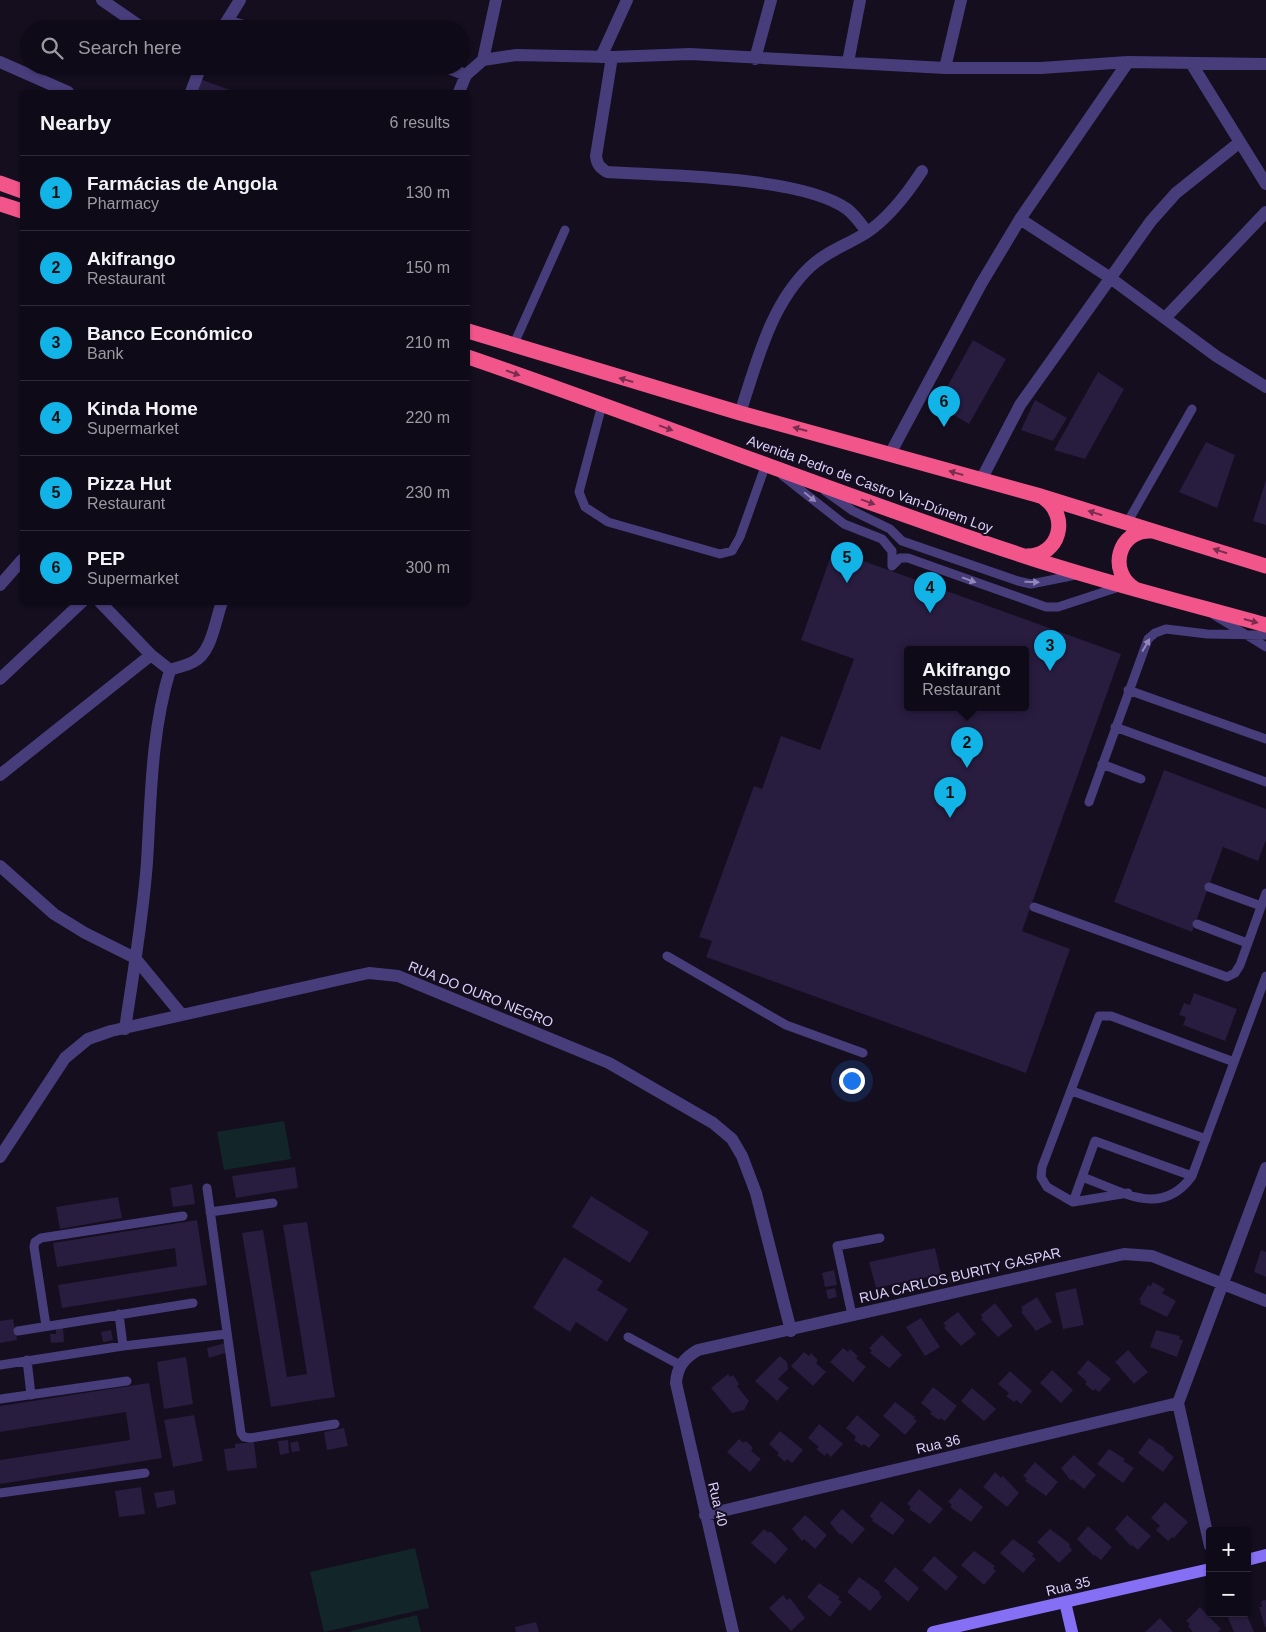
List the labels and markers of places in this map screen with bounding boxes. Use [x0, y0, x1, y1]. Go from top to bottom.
pin: 6 [928, 386, 960, 427]
pin: 5 [831, 542, 863, 583]
pin: 4 [914, 572, 946, 613]
pin: 3 [1034, 630, 1066, 671]
pin: 2 [951, 727, 983, 768]
pin: 1 [934, 777, 966, 818]

